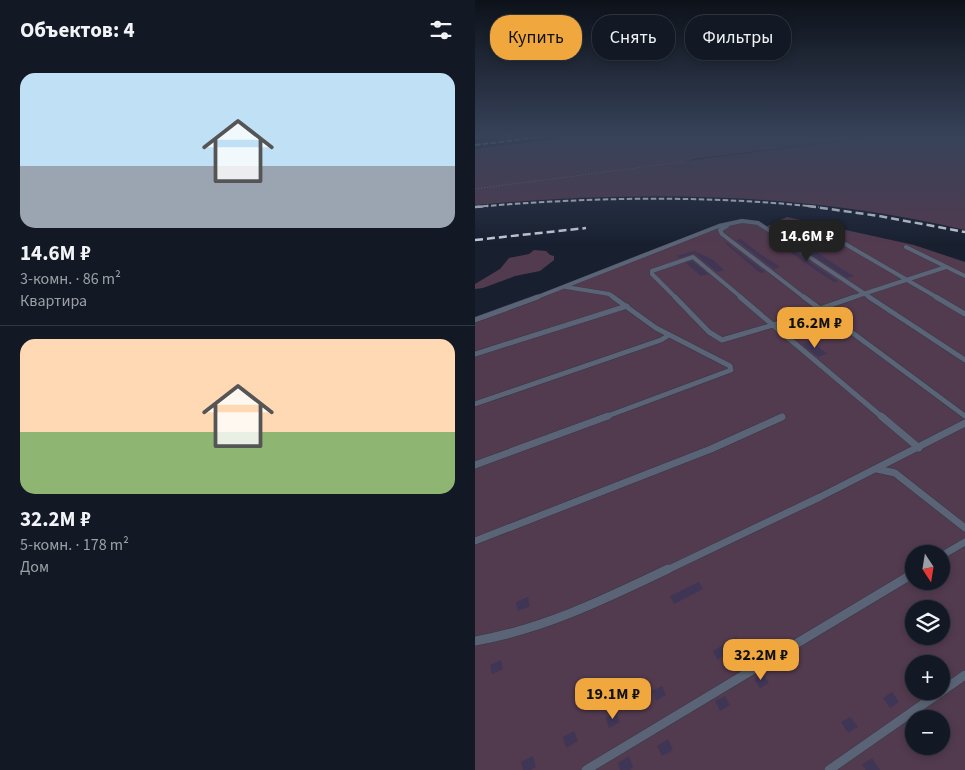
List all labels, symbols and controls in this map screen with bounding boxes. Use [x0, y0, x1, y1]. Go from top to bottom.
text: Объектов: 4 [20, 15, 135, 45]
chip: Купить [490, 15, 582, 60]
chip: Снять [592, 15, 675, 60]
chip: Фильтры [685, 15, 791, 60]
icon: filters [427, 16, 455, 44]
icon: home [193, 106, 283, 196]
pin: 14.6M ₽ [761, 220, 853, 262]
text: 14.6M ₽ [780, 225, 834, 247]
text: 14.6M ₽ [20, 238, 91, 268]
text: 3-комн. · 86 m² [20, 268, 121, 290]
text: Квартира [20, 290, 87, 312]
pin: 16.2M ₽ [769, 306, 861, 349]
text: 16.2M ₽ [788, 312, 842, 334]
icon: home [193, 371, 283, 461]
text: 32.2M ₽ [20, 504, 91, 534]
text: 5-комн. · 178 m² [20, 534, 129, 556]
north arrow [905, 545, 950, 590]
map controls [905, 545, 950, 755]
text: Дом [20, 556, 49, 578]
button: layers [905, 600, 950, 645]
pin: 32.2M ₽ [715, 638, 807, 681]
text: 32.2M ₽ [734, 644, 788, 666]
button: + [905, 655, 950, 700]
pin: 19.1M ₽ [567, 678, 659, 720]
text: 19.1M ₽ [586, 683, 640, 705]
button: − [905, 710, 950, 755]

